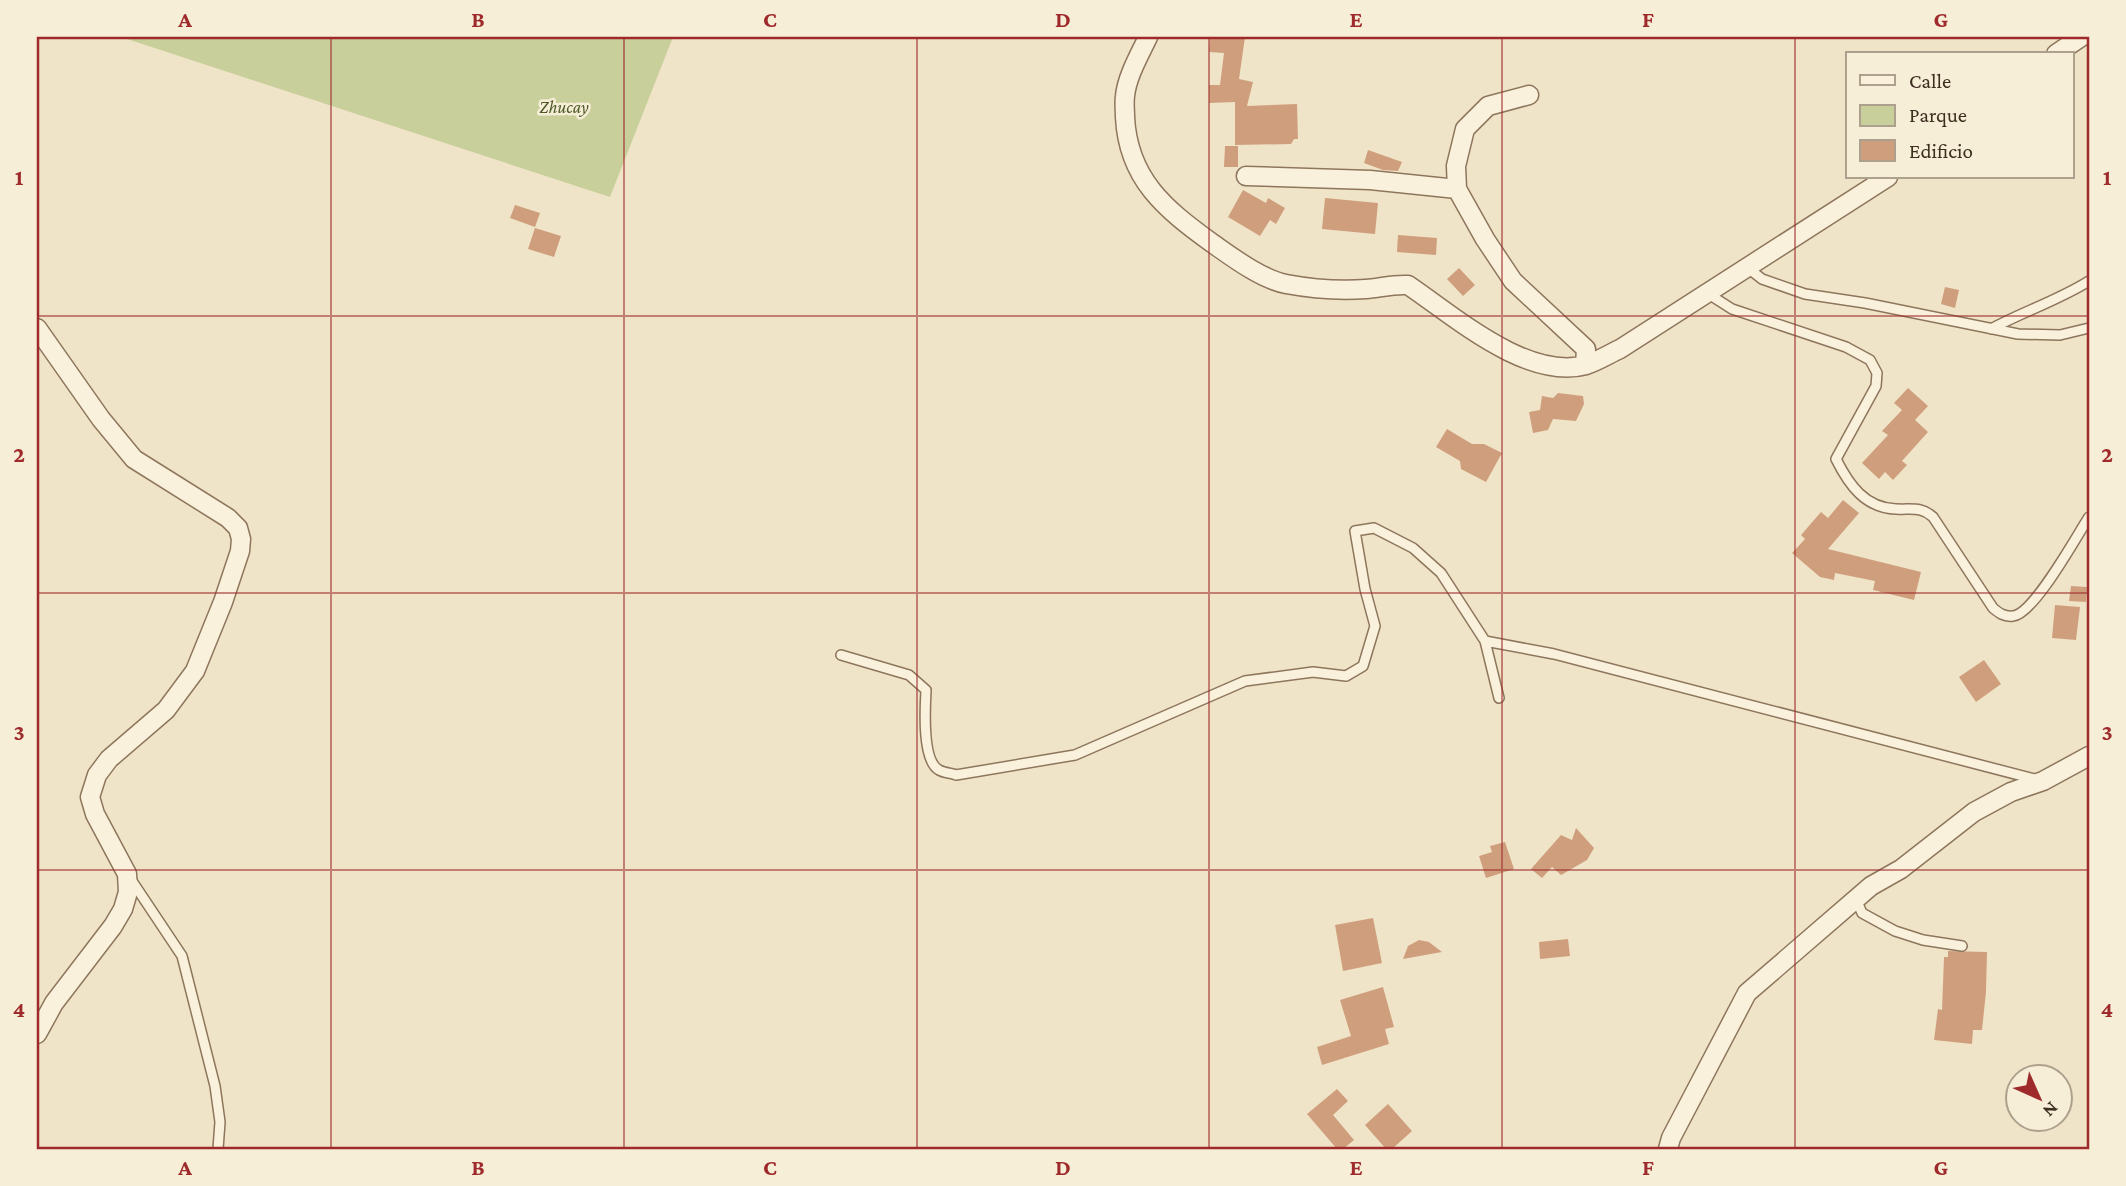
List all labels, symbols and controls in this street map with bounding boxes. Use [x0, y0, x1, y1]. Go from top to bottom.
text: A [177, 6, 192, 32]
text: B [471, 6, 485, 32]
text: C [763, 6, 777, 32]
text: D [1055, 6, 1071, 32]
text: E [1349, 6, 1363, 32]
text: F [1642, 6, 1654, 32]
text: G [1934, 6, 1949, 32]
legend [1846, 52, 2074, 178]
text: Calle [1909, 69, 1951, 93]
park label: Zhucay [539, 97, 589, 117]
text: Parque [1909, 103, 1967, 127]
text: Edificio [1909, 139, 1973, 163]
text: 1 [15, 164, 24, 190]
text: 1 [2103, 164, 2112, 190]
text: 2 [13, 441, 25, 467]
text: 2 [2101, 441, 2113, 467]
text: 3 [13, 719, 25, 745]
text: 3 [2101, 719, 2113, 745]
text: 4 [13, 996, 25, 1022]
text: 4 [2101, 996, 2113, 1022]
north arrow [2004, 1064, 2074, 1134]
text: N [2039, 1098, 2063, 1122]
text: A [177, 1154, 192, 1180]
text: B [471, 1154, 485, 1180]
text: C [763, 1154, 777, 1180]
text: D [1055, 1154, 1071, 1180]
text: E [1349, 1154, 1363, 1180]
text: F [1642, 1154, 1654, 1180]
text: G [1934, 1154, 1949, 1180]

